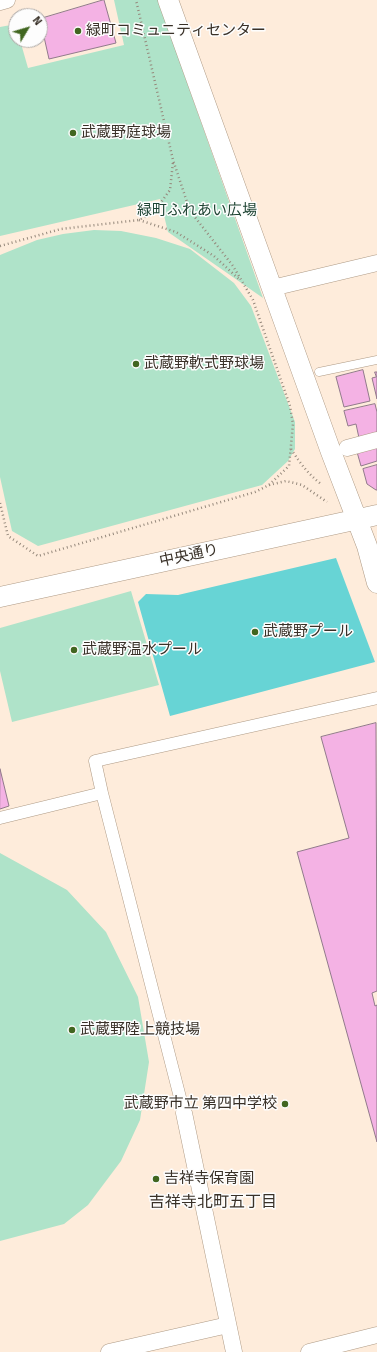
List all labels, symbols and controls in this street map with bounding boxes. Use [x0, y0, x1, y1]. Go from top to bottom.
north arrow [8, 8, 48, 48]
text: N [30, 14, 45, 28]
place label: 緑町コミュニティセンター [86, 22, 266, 40]
marker: 緑町コミュニティセンター [73, 26, 83, 36]
place label: 武蔵野庭球場 [81, 124, 171, 142]
marker: 武蔵野庭球場 [68, 128, 78, 138]
park label: 緑町ふれあい広場 [137, 202, 257, 220]
place label: 武蔵野軟式野球場 [144, 355, 264, 373]
marker: 武蔵野軟式野球場 [131, 359, 141, 369]
street label: 中央通り [158, 541, 220, 571]
place label: 武蔵野プール [263, 623, 353, 641]
marker: 武蔵野プール [250, 627, 260, 637]
place label: 武蔵野温水プール [82, 641, 202, 659]
marker: 武蔵野温水プール [69, 645, 79, 655]
place label: 武蔵野陸上競技場 [80, 1021, 200, 1039]
marker: 武蔵野陸上競技場 [67, 1025, 77, 1035]
place label: 武蔵野市立 第四中学校 [124, 1095, 277, 1113]
marker: 武蔵野市立 第四中学校 [280, 1099, 290, 1109]
place label: 吉祥寺保育園 [164, 1170, 254, 1188]
marker: 吉祥寺保育園 [151, 1174, 161, 1184]
district label: 吉祥寺北町五丁目 [149, 1193, 277, 1213]

